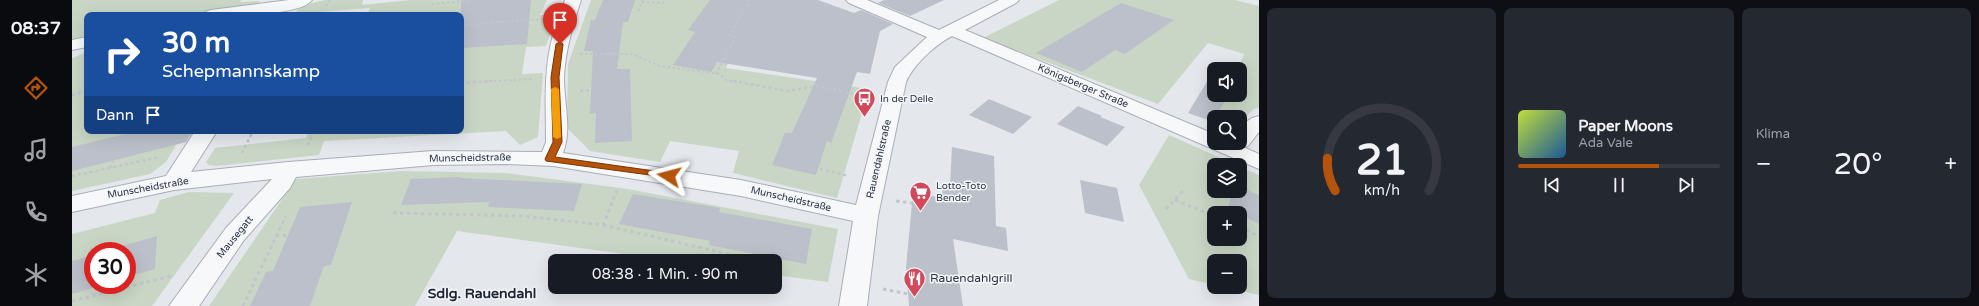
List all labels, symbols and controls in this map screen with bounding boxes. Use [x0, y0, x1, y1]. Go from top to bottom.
pin [543, 3, 577, 44]
icon: arrive [549, 9, 571, 31]
text: 08:37 [11, 17, 61, 39]
text: 30 m [162, 26, 230, 60]
icon: right [96, 28, 148, 80]
text: Schepmannskamp [162, 60, 320, 82]
street label: Königsberger Straße [1036, 61, 1131, 111]
map controls [1207, 62, 1247, 294]
button: sound [1207, 62, 1247, 102]
icon: directions [22, 74, 50, 102]
bus stop icon: In der Delle [852, 86, 878, 119]
place label: In der Delle [880, 93, 934, 105]
icon: arrive [142, 104, 164, 126]
text: Dann [96, 106, 134, 124]
button: search [1207, 110, 1247, 150]
text: Paper Moons [1578, 117, 1673, 135]
street label: Rauendahlstraße [864, 118, 894, 200]
text: Klima [1756, 126, 1790, 142]
text: Ada Vale [1578, 135, 1633, 151]
icon: music [22, 136, 50, 164]
text: 21 [1356, 136, 1408, 186]
text: 20° [1833, 146, 1882, 183]
street label: Munscheidstraße [429, 151, 512, 165]
text: − [1756, 151, 1771, 177]
text: + [1945, 151, 1957, 177]
position arrow [648, 155, 690, 197]
button: layers [1207, 158, 1247, 198]
icon: previous [1541, 174, 1563, 196]
icon: pause [1608, 174, 1630, 196]
icon: next [1675, 174, 1697, 196]
street label: Munscheidstraße [106, 175, 190, 201]
supermarket icon: Lotto-Toto Bender [907, 179, 933, 212]
place label: Lotto-Toto Bender [936, 180, 986, 204]
text: km/h [1364, 182, 1400, 199]
street label: Munscheidstraße [750, 184, 833, 214]
icon: phone [22, 198, 50, 226]
button: + [1207, 206, 1247, 246]
street label: Mausegatt [214, 213, 256, 261]
speed limit sign: 30 [84, 242, 136, 294]
button: − [1207, 254, 1247, 294]
icon: climate [22, 261, 50, 289]
text: 08:38 · 1 Min. · 90 m [592, 265, 738, 283]
restaurant icon: Rauendahlgrill [902, 265, 928, 298]
place label: Rauendahlgrill [930, 271, 1012, 285]
district label: Sdlg. Rauendahl [428, 285, 536, 302]

